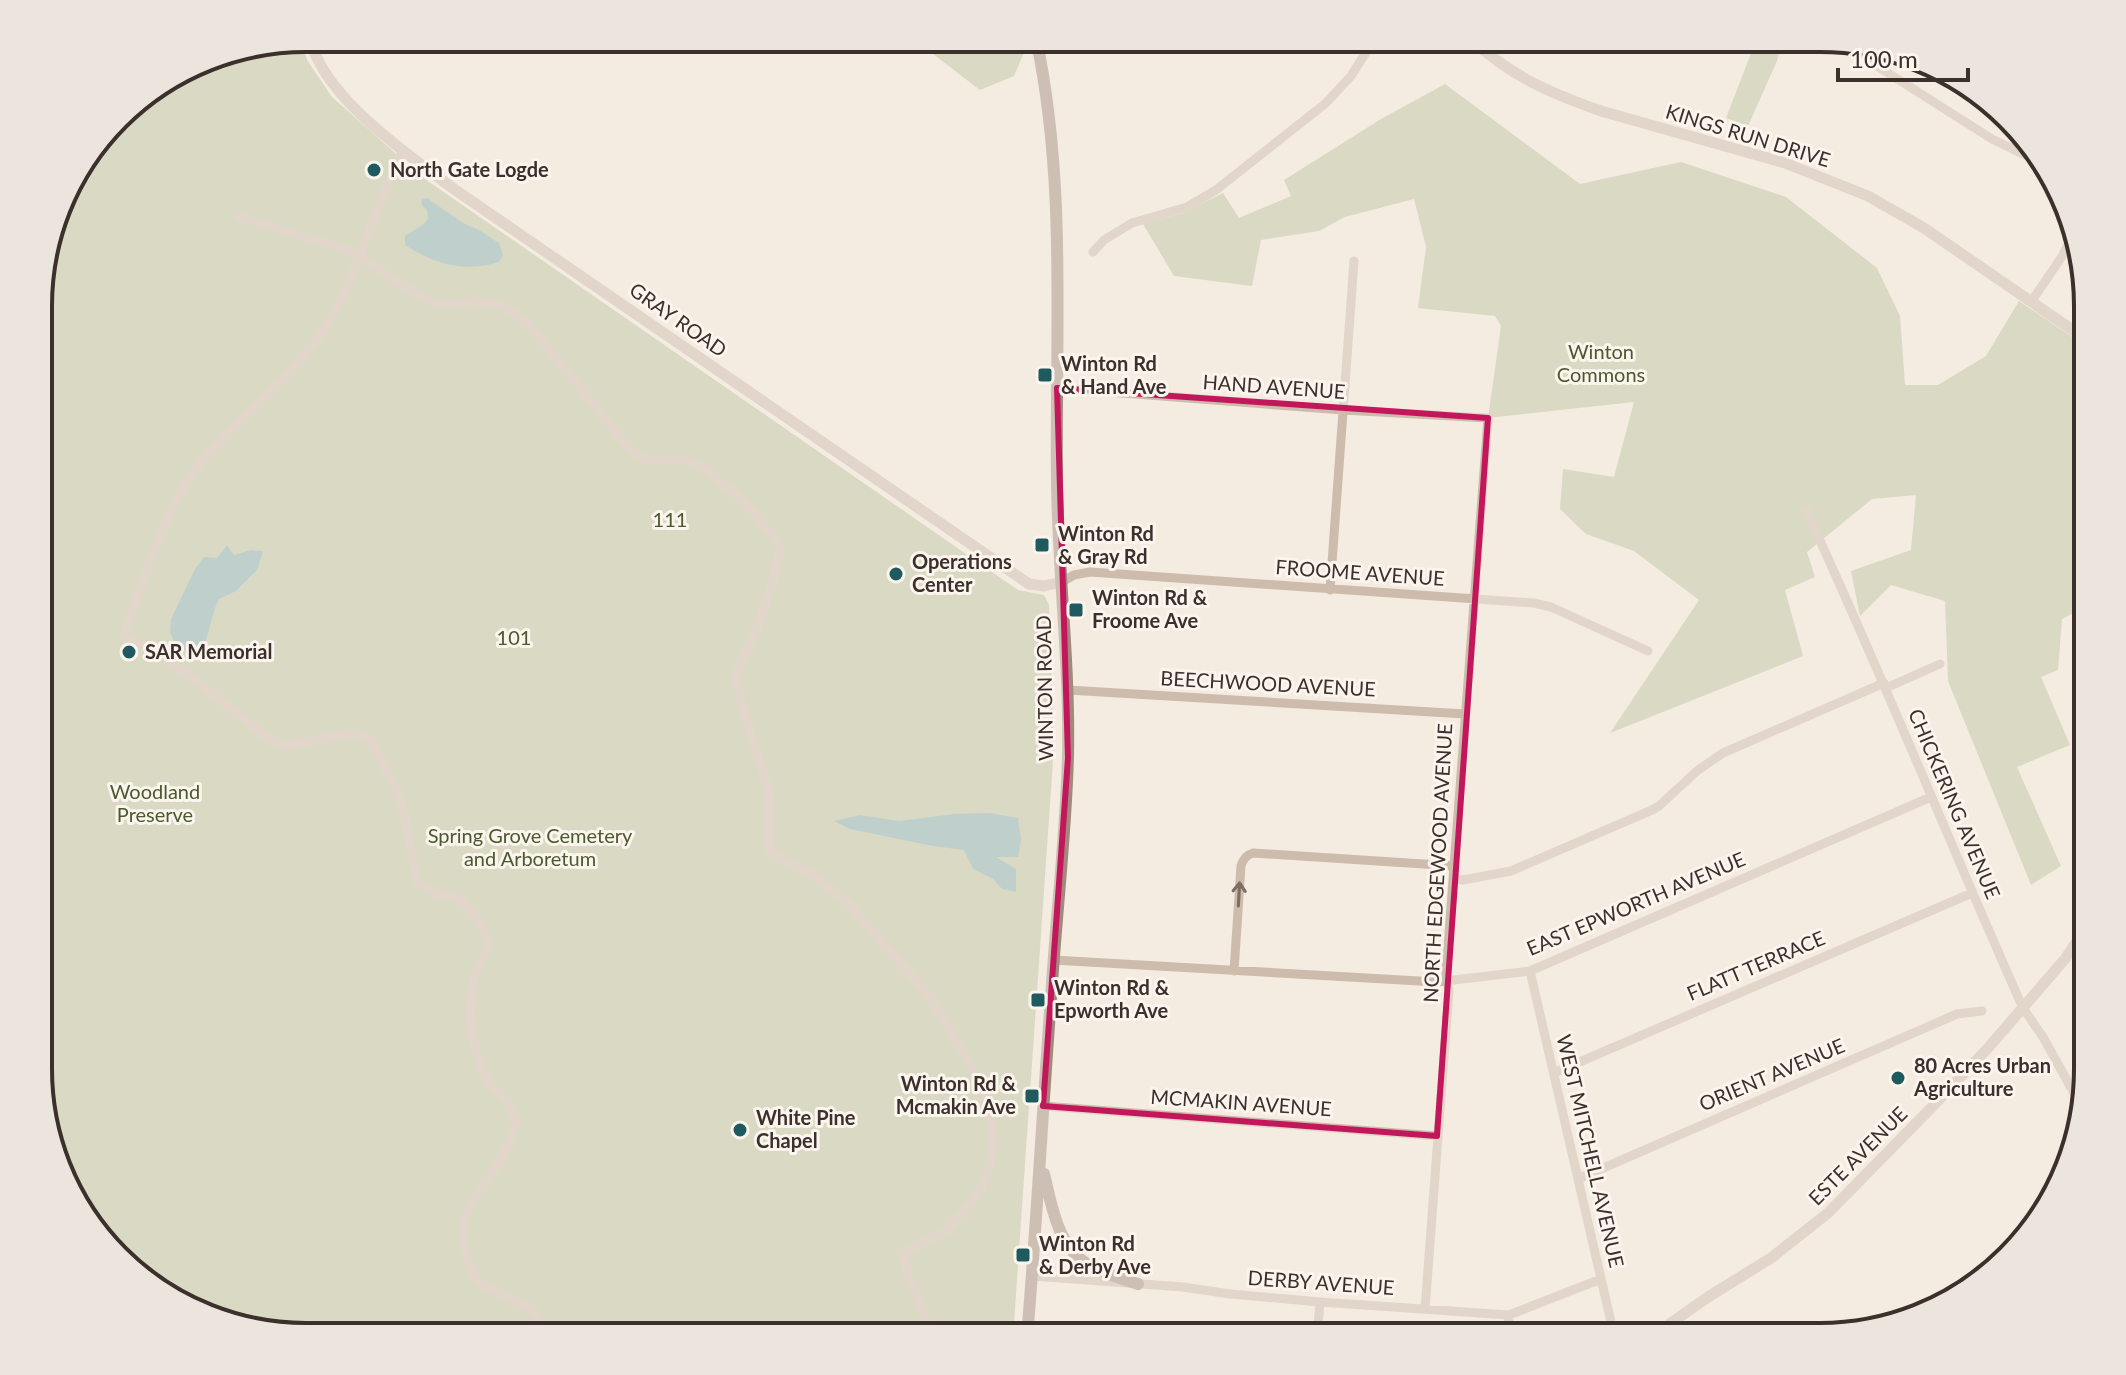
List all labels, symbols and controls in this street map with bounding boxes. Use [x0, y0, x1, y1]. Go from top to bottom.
scale bar [1838, 32, 1968, 82]
text: 100 m [1850, 44, 1918, 73]
street label: KINGS RUN DRIVE [1663, 99, 1833, 171]
place label: North Gate Logde [390, 157, 549, 181]
marker: North Gate Logde [365, 161, 383, 179]
street label: GRAY ROAD [625, 277, 732, 361]
park label: Winton Commons [1557, 339, 1645, 386]
place label: Winton Rd & Hand Ave [1061, 351, 1167, 398]
marker: Winton Rd & Hand Ave [1036, 366, 1054, 384]
street label: HAND AVENUE [1202, 369, 1346, 403]
park label: 111 [653, 507, 687, 531]
place label: Winton Rd & Gray Rd [1058, 521, 1154, 568]
marker: Winton Rd & Gray Rd [1033, 536, 1051, 554]
place label: Operations Center [912, 549, 1012, 596]
street label: FROOME AVENUE [1275, 554, 1445, 590]
marker: Operations Center [887, 565, 905, 583]
place label: Winton Rd & Froome Ave [1092, 585, 1208, 632]
marker: Winton Rd & Froome Ave [1067, 601, 1085, 619]
street label: WINTON ROAD [1031, 615, 1057, 761]
park label: 101 [497, 625, 531, 649]
place label: SAR Memorial [145, 639, 272, 663]
marker: SAR Memorial [120, 643, 138, 661]
street label: BEECHWOOD AVENUE [1160, 665, 1376, 701]
street label: CHICKERING AVENUE [1904, 705, 2006, 902]
street label: NORTH EDGEWOOD AVENUE [1418, 723, 1456, 1003]
park label: Woodland Preserve [110, 779, 200, 826]
park label: Spring Grove Cemetery and Arboretum [428, 823, 633, 870]
street label: EAST EPWORTH AVENUE [1523, 846, 1748, 960]
one-way arrow [1232, 881, 1247, 907]
street label: FLATT TERRACE [1683, 925, 1828, 1005]
place label: Winton Rd & Epworth Ave [1054, 975, 1170, 1022]
marker: Winton Rd & Epworth Ave [1029, 991, 1047, 1009]
street label: WEST MITCHELL AVENUE [1552, 1032, 1629, 1270]
street label: ORIENT AVENUE [1695, 1033, 1848, 1116]
place label: 80 Acres Urban Agriculture [1913, 1053, 2051, 1100]
marker: 80 Acres Urban Agriculture [1889, 1069, 1907, 1087]
place label: Winton Rd & Mcmakin Ave [896, 1071, 1017, 1118]
street label: MCMAKIN AVENUE [1150, 1084, 1333, 1120]
marker: Winton Rd & Mcmakin Ave [1023, 1087, 1041, 1105]
street label: ESTE AVENUE [1803, 1101, 1911, 1209]
place label: White Pine Chapel [756, 1105, 856, 1152]
marker: White Pine Chapel [731, 1121, 749, 1139]
place label: Winton Rd & Derby Ave [1039, 1231, 1151, 1278]
marker: Winton Rd & Derby Ave [1014, 1246, 1032, 1264]
street label: DERBY AVENUE [1247, 1265, 1395, 1299]

